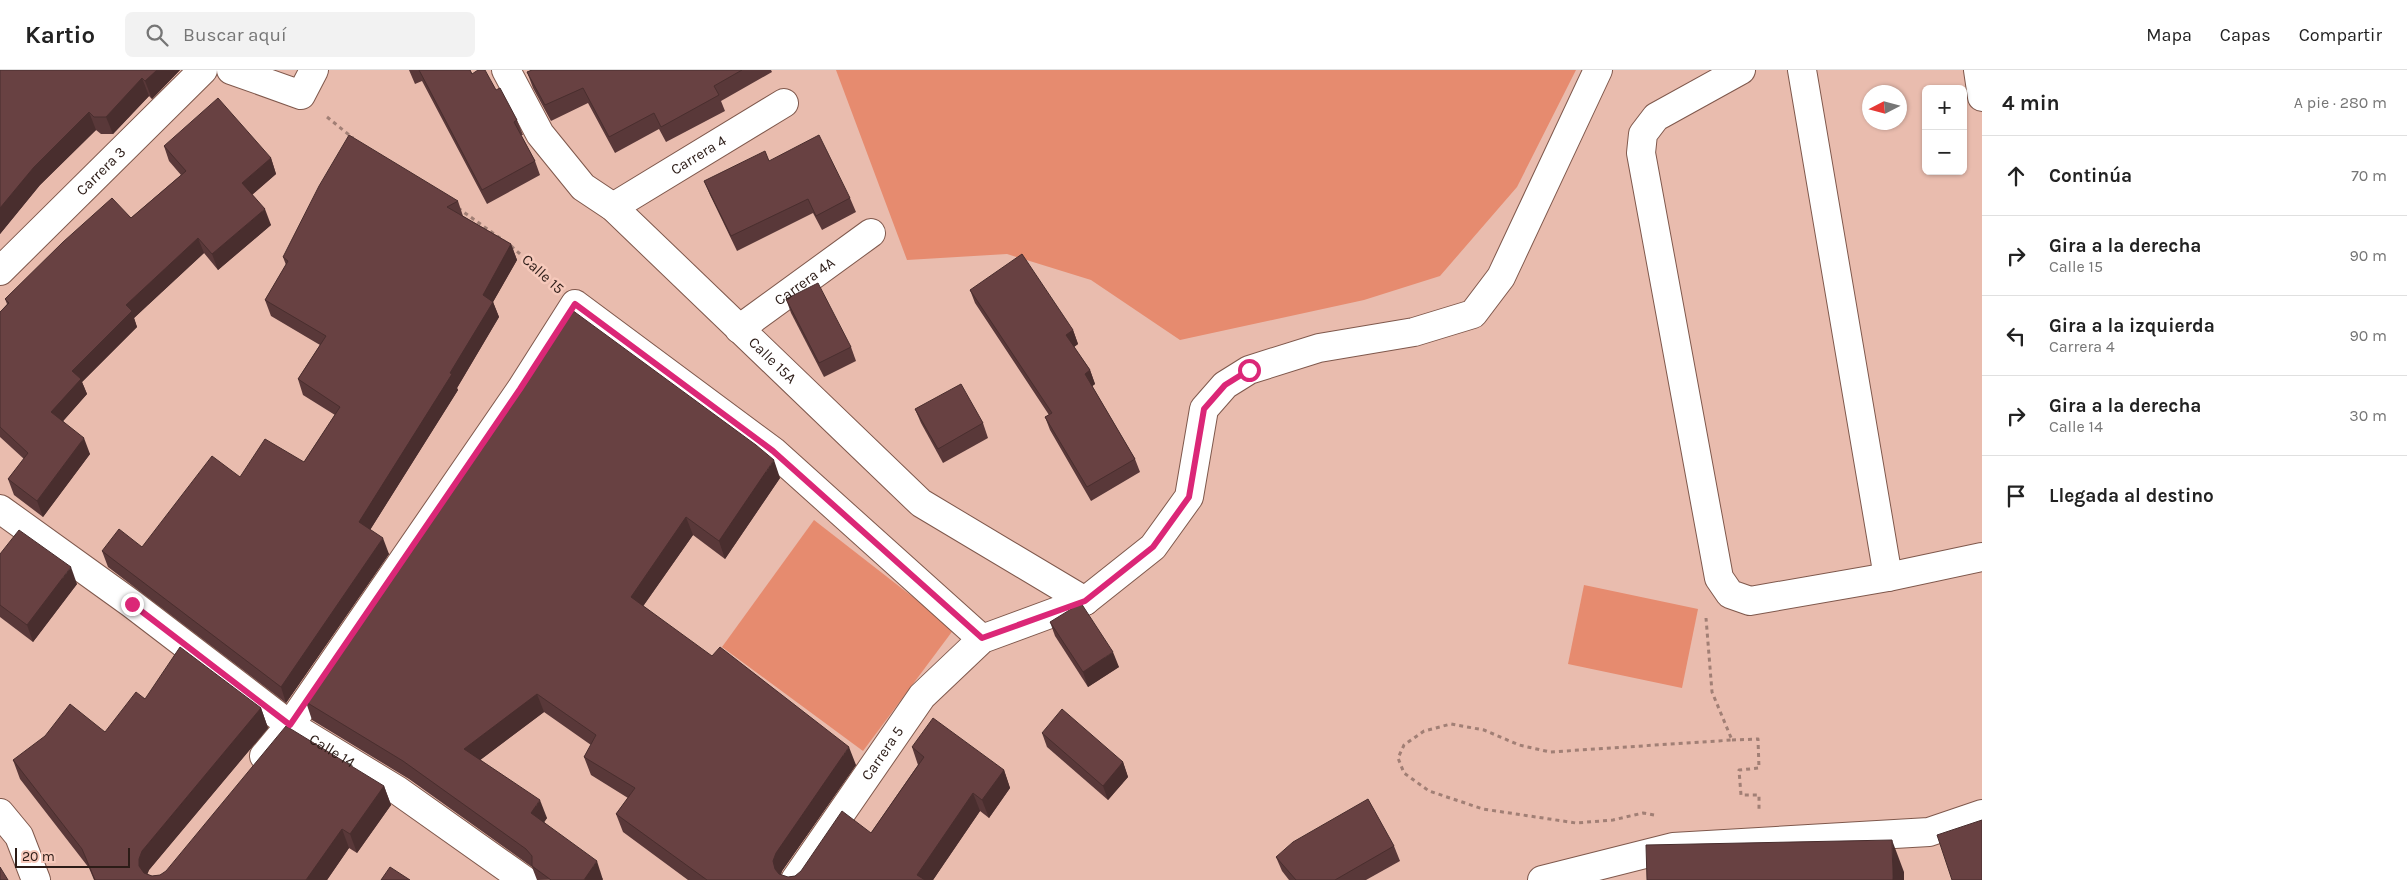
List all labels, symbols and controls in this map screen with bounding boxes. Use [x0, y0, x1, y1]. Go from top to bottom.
search box [125, 12, 475, 57]
text: Kartio [25, 21, 95, 49]
icon: search [143, 21, 171, 49]
text: Buscar aquí [183, 24, 287, 46]
text: Mapa [2146, 24, 2192, 46]
text: Capas [2220, 24, 2271, 46]
text: Compartir [2299, 24, 2382, 46]
north arrow [1862, 85, 1907, 130]
map controls [1922, 85, 1967, 175]
button: + [1922, 85, 1967, 130]
text: 4 min [2002, 91, 2060, 115]
text: A pie · 280 m [2294, 93, 2387, 112]
button: − [1922, 130, 1967, 175]
street label: Carrera 4 [667, 131, 730, 179]
street label: Carrera 3 [72, 143, 129, 199]
icon: ahead [2002, 162, 2030, 190]
text: Continúa [2049, 165, 2132, 187]
text: 70 m [2351, 166, 2387, 185]
text: Gira a la derecha [2049, 235, 2201, 257]
icon: right [2002, 242, 2030, 270]
text: 90 m [2349, 246, 2387, 265]
street label: Calle 15 [518, 250, 568, 298]
street label: Carrera 4A [771, 253, 839, 309]
text: Calle 15 [2049, 257, 2103, 276]
text: Gira a la izquierda [2049, 315, 2215, 337]
icon: left [2002, 322, 2030, 350]
text: 90 m [2349, 326, 2387, 345]
street label: Calle 15A [745, 333, 800, 388]
text: Carrera 4 [2049, 337, 2115, 356]
route start [1238, 359, 1261, 382]
text: Gira a la derecha [2049, 395, 2201, 417]
icon: right [2002, 402, 2030, 430]
text: 30 m [2349, 406, 2387, 425]
text: Calle 14 [2049, 417, 2103, 436]
icon: arrive [2002, 482, 2030, 510]
text: Llegada al destino [2049, 485, 2214, 507]
route end [121, 593, 144, 616]
street label: Carrera 5 [858, 723, 907, 784]
street label: Calle 14 [306, 730, 359, 772]
scale bar [15, 845, 130, 868]
text: 20 m [22, 848, 55, 865]

